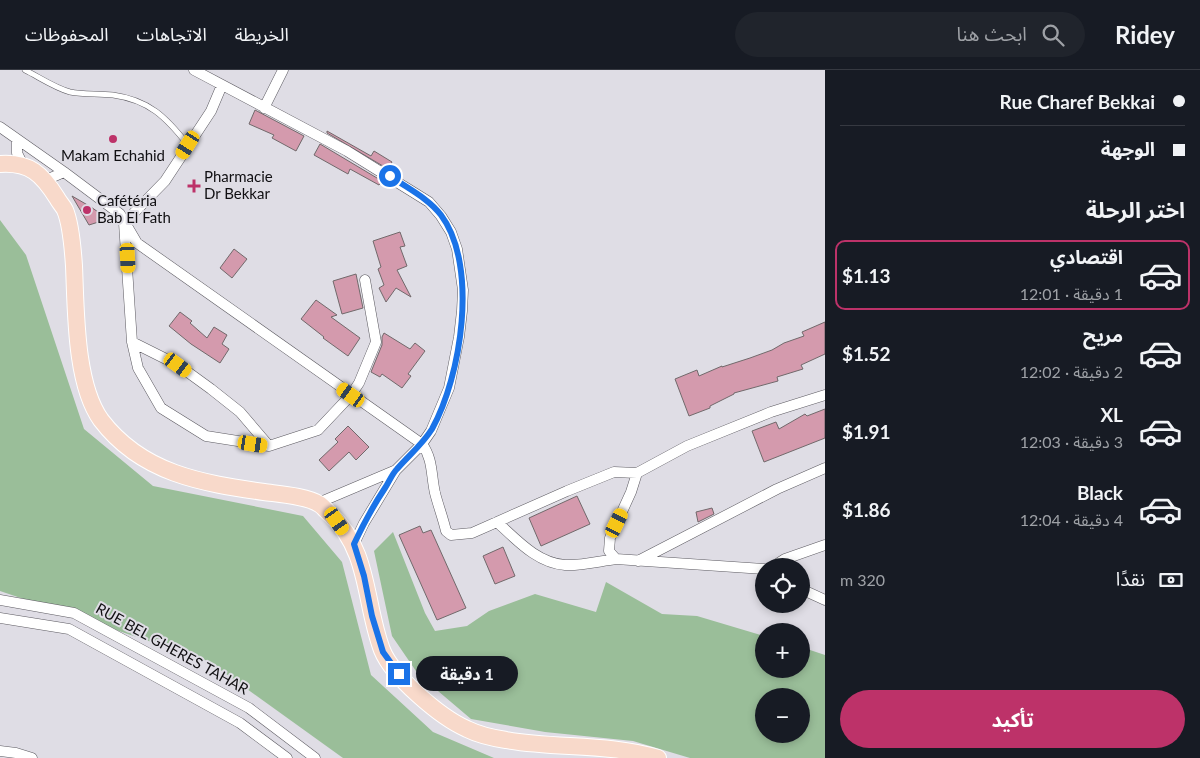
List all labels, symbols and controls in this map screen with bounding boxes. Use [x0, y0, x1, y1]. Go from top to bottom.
search box [735, 12, 1085, 57]
text: Ridey [1115, 20, 1175, 49]
icon: search [1039, 21, 1067, 49]
text: ابحث هنا [957, 22, 1027, 45]
text: المحفوظات [25, 23, 109, 45]
text: الاتجاهات [137, 23, 207, 45]
text: الخريطة [235, 23, 289, 45]
text: Rue Charef Bekkai [1000, 90, 1155, 113]
car [173, 128, 202, 162]
marker: Makam Echahid [107, 133, 119, 145]
text: الوجهة [1101, 137, 1155, 160]
place label: Makam Echahid [61, 146, 165, 164]
route start [379, 165, 401, 187]
place label: Pharmacie Dr Bekkar [204, 167, 273, 202]
marker: Pharmacie Dr Bekkar [188, 180, 200, 192]
place label: Cafétéria Bab El Fath [97, 191, 171, 226]
text: اختر الرحلة [1086, 196, 1185, 223]
marker: Cafétéria Bab El Fath [81, 204, 93, 216]
car [119, 243, 136, 273]
text: اقتصادي [1050, 245, 1123, 268]
icon: car [1138, 253, 1183, 298]
text: $1.13 [842, 264, 891, 287]
text: 1 دقيقة · 12:01 [1020, 284, 1123, 303]
text: مريح [1083, 323, 1123, 346]
icon: car [1138, 331, 1183, 376]
text: $1.52 [842, 342, 891, 365]
car [161, 350, 194, 380]
text: 2 دقيقة · 12:02 [1020, 362, 1123, 381]
car [334, 380, 367, 410]
text: XL [1100, 403, 1123, 426]
icon: car [1138, 409, 1183, 454]
text: $1.91 [842, 420, 891, 443]
text: 3 دقيقة · 12:03 [1020, 432, 1123, 451]
car [237, 434, 268, 454]
text: Black [1077, 481, 1123, 504]
icon: car [1138, 487, 1183, 532]
text: $1.86 [842, 498, 891, 521]
car [322, 504, 351, 538]
car [603, 506, 630, 540]
text: 4 دقيقة · 12:04 [1020, 510, 1123, 529]
map controls [755, 558, 810, 743]
button: locate [755, 558, 810, 613]
icon: cash [1157, 566, 1185, 594]
text: نقدًا [1116, 567, 1145, 590]
text: 320 m [840, 570, 885, 589]
street label: RUE BEL GHERES TAHAR [93, 599, 253, 698]
button: + [755, 623, 810, 678]
callout: 1 دقيقة [416, 656, 519, 692]
route end [388, 663, 410, 685]
text: 1 دقيقة [440, 664, 494, 683]
button: − [755, 688, 810, 743]
button: تأكيد [840, 690, 1185, 748]

